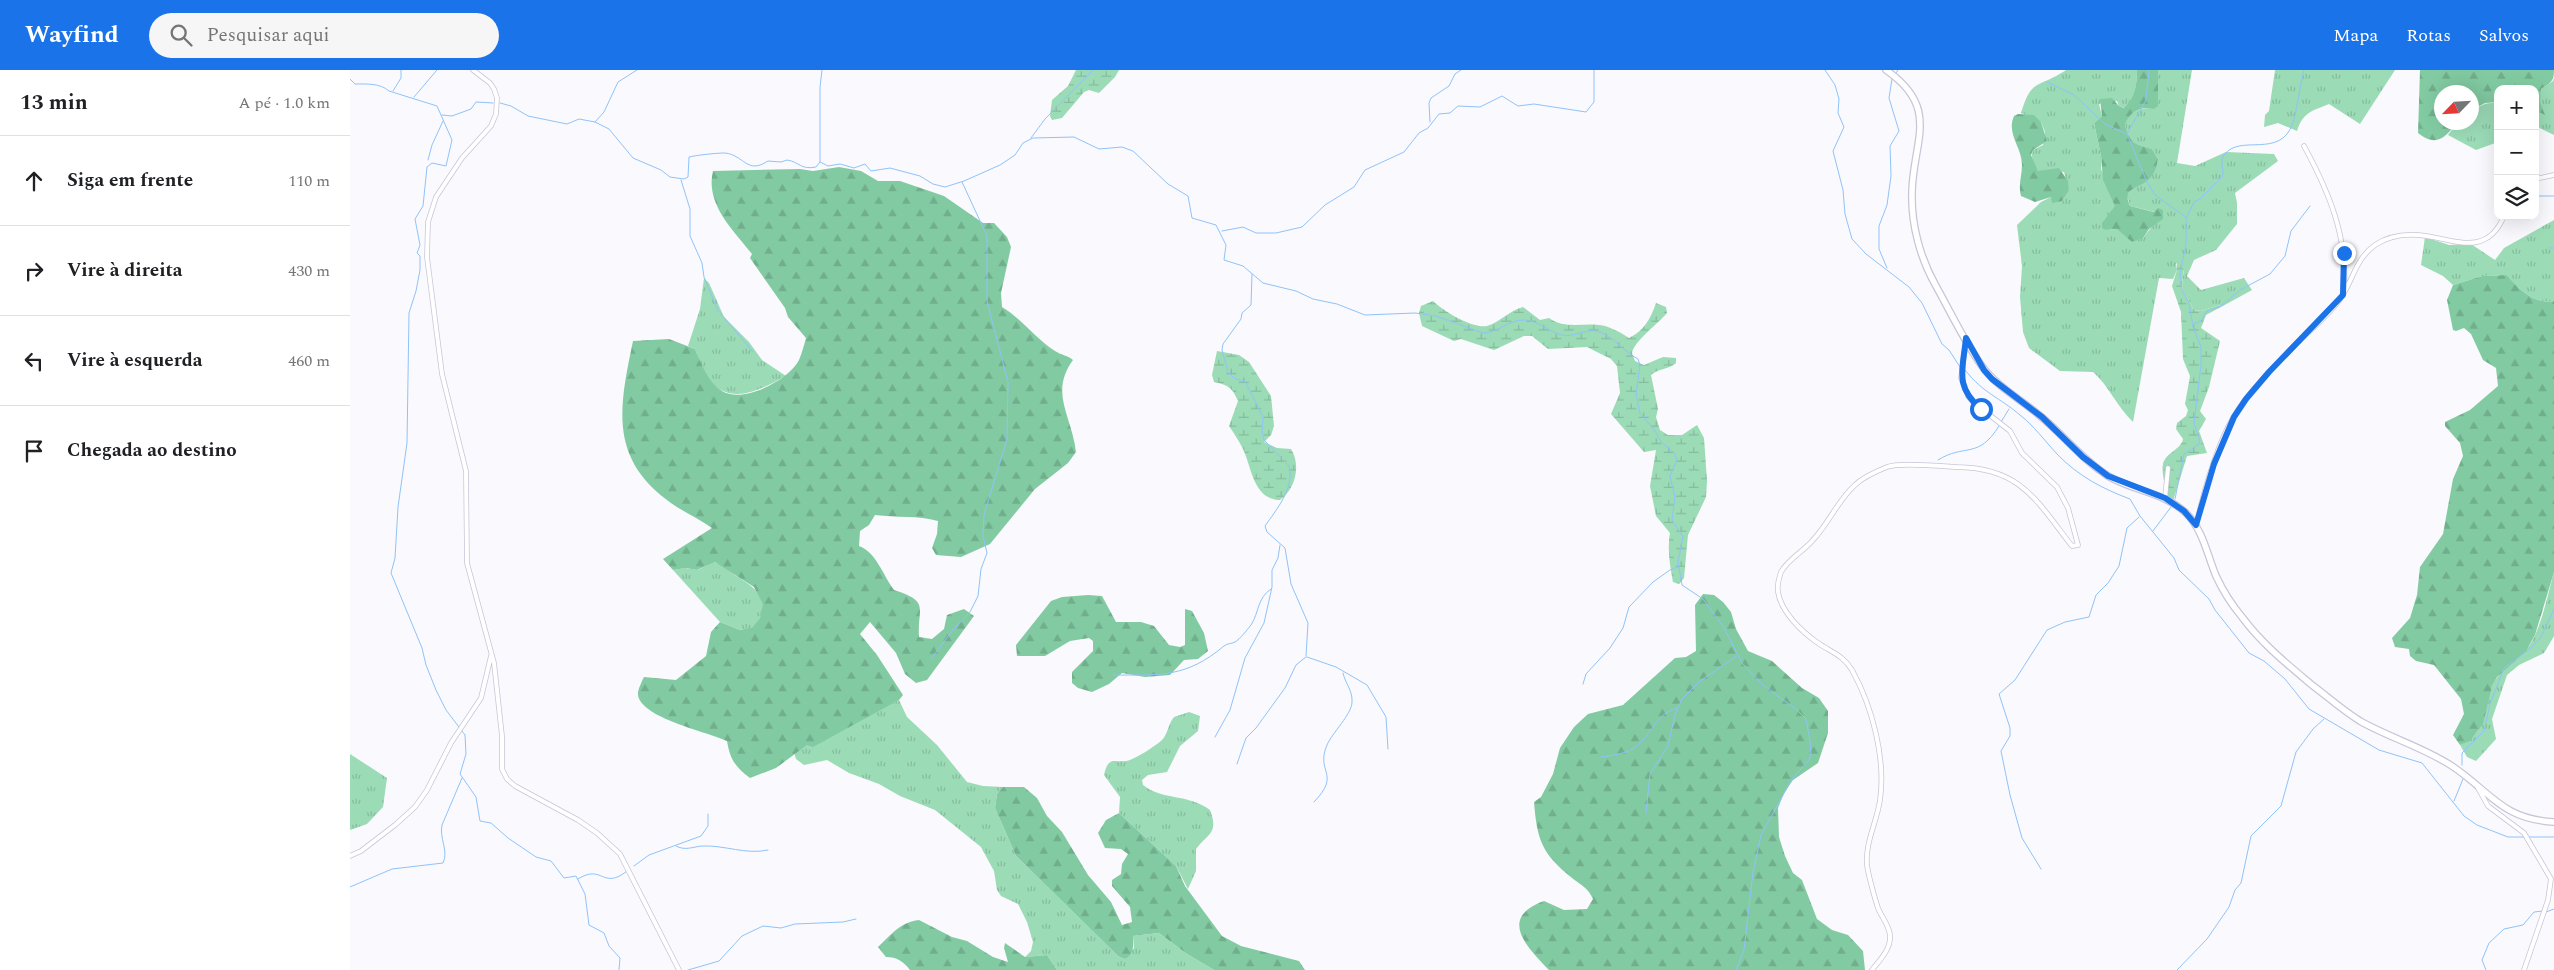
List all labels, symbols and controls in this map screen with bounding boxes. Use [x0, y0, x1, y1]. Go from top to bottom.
search box [149, 13, 499, 58]
text: Wayfind [25, 17, 119, 53]
icon: search [167, 21, 195, 49]
text: Pesquisar aqui [207, 21, 330, 50]
text: Mapa [2333, 22, 2378, 49]
text: Rotas [2406, 22, 2451, 49]
text: Salvos [2479, 22, 2529, 49]
north arrow [2434, 85, 2479, 130]
map controls [2494, 85, 2539, 220]
button: + [2494, 85, 2539, 130]
text: 13 min [20, 87, 88, 119]
text: A pé · 1.0 km [238, 91, 330, 115]
button: − [2494, 130, 2539, 175]
text: Siga em frente [67, 166, 193, 195]
icon: ahead [20, 167, 48, 195]
text: 110 m [288, 169, 330, 193]
button: layers [2494, 175, 2539, 220]
route end [2333, 242, 2356, 265]
text: Vire à direita [67, 256, 183, 285]
icon: right [20, 257, 48, 285]
text: 430 m [288, 259, 330, 283]
text: Vire à esquerda [67, 346, 203, 375]
icon: left [20, 347, 48, 375]
text: 460 m [288, 349, 330, 373]
route start [1970, 398, 1993, 421]
text: Chegada ao destino [67, 436, 237, 465]
icon: arrive [20, 437, 48, 465]

